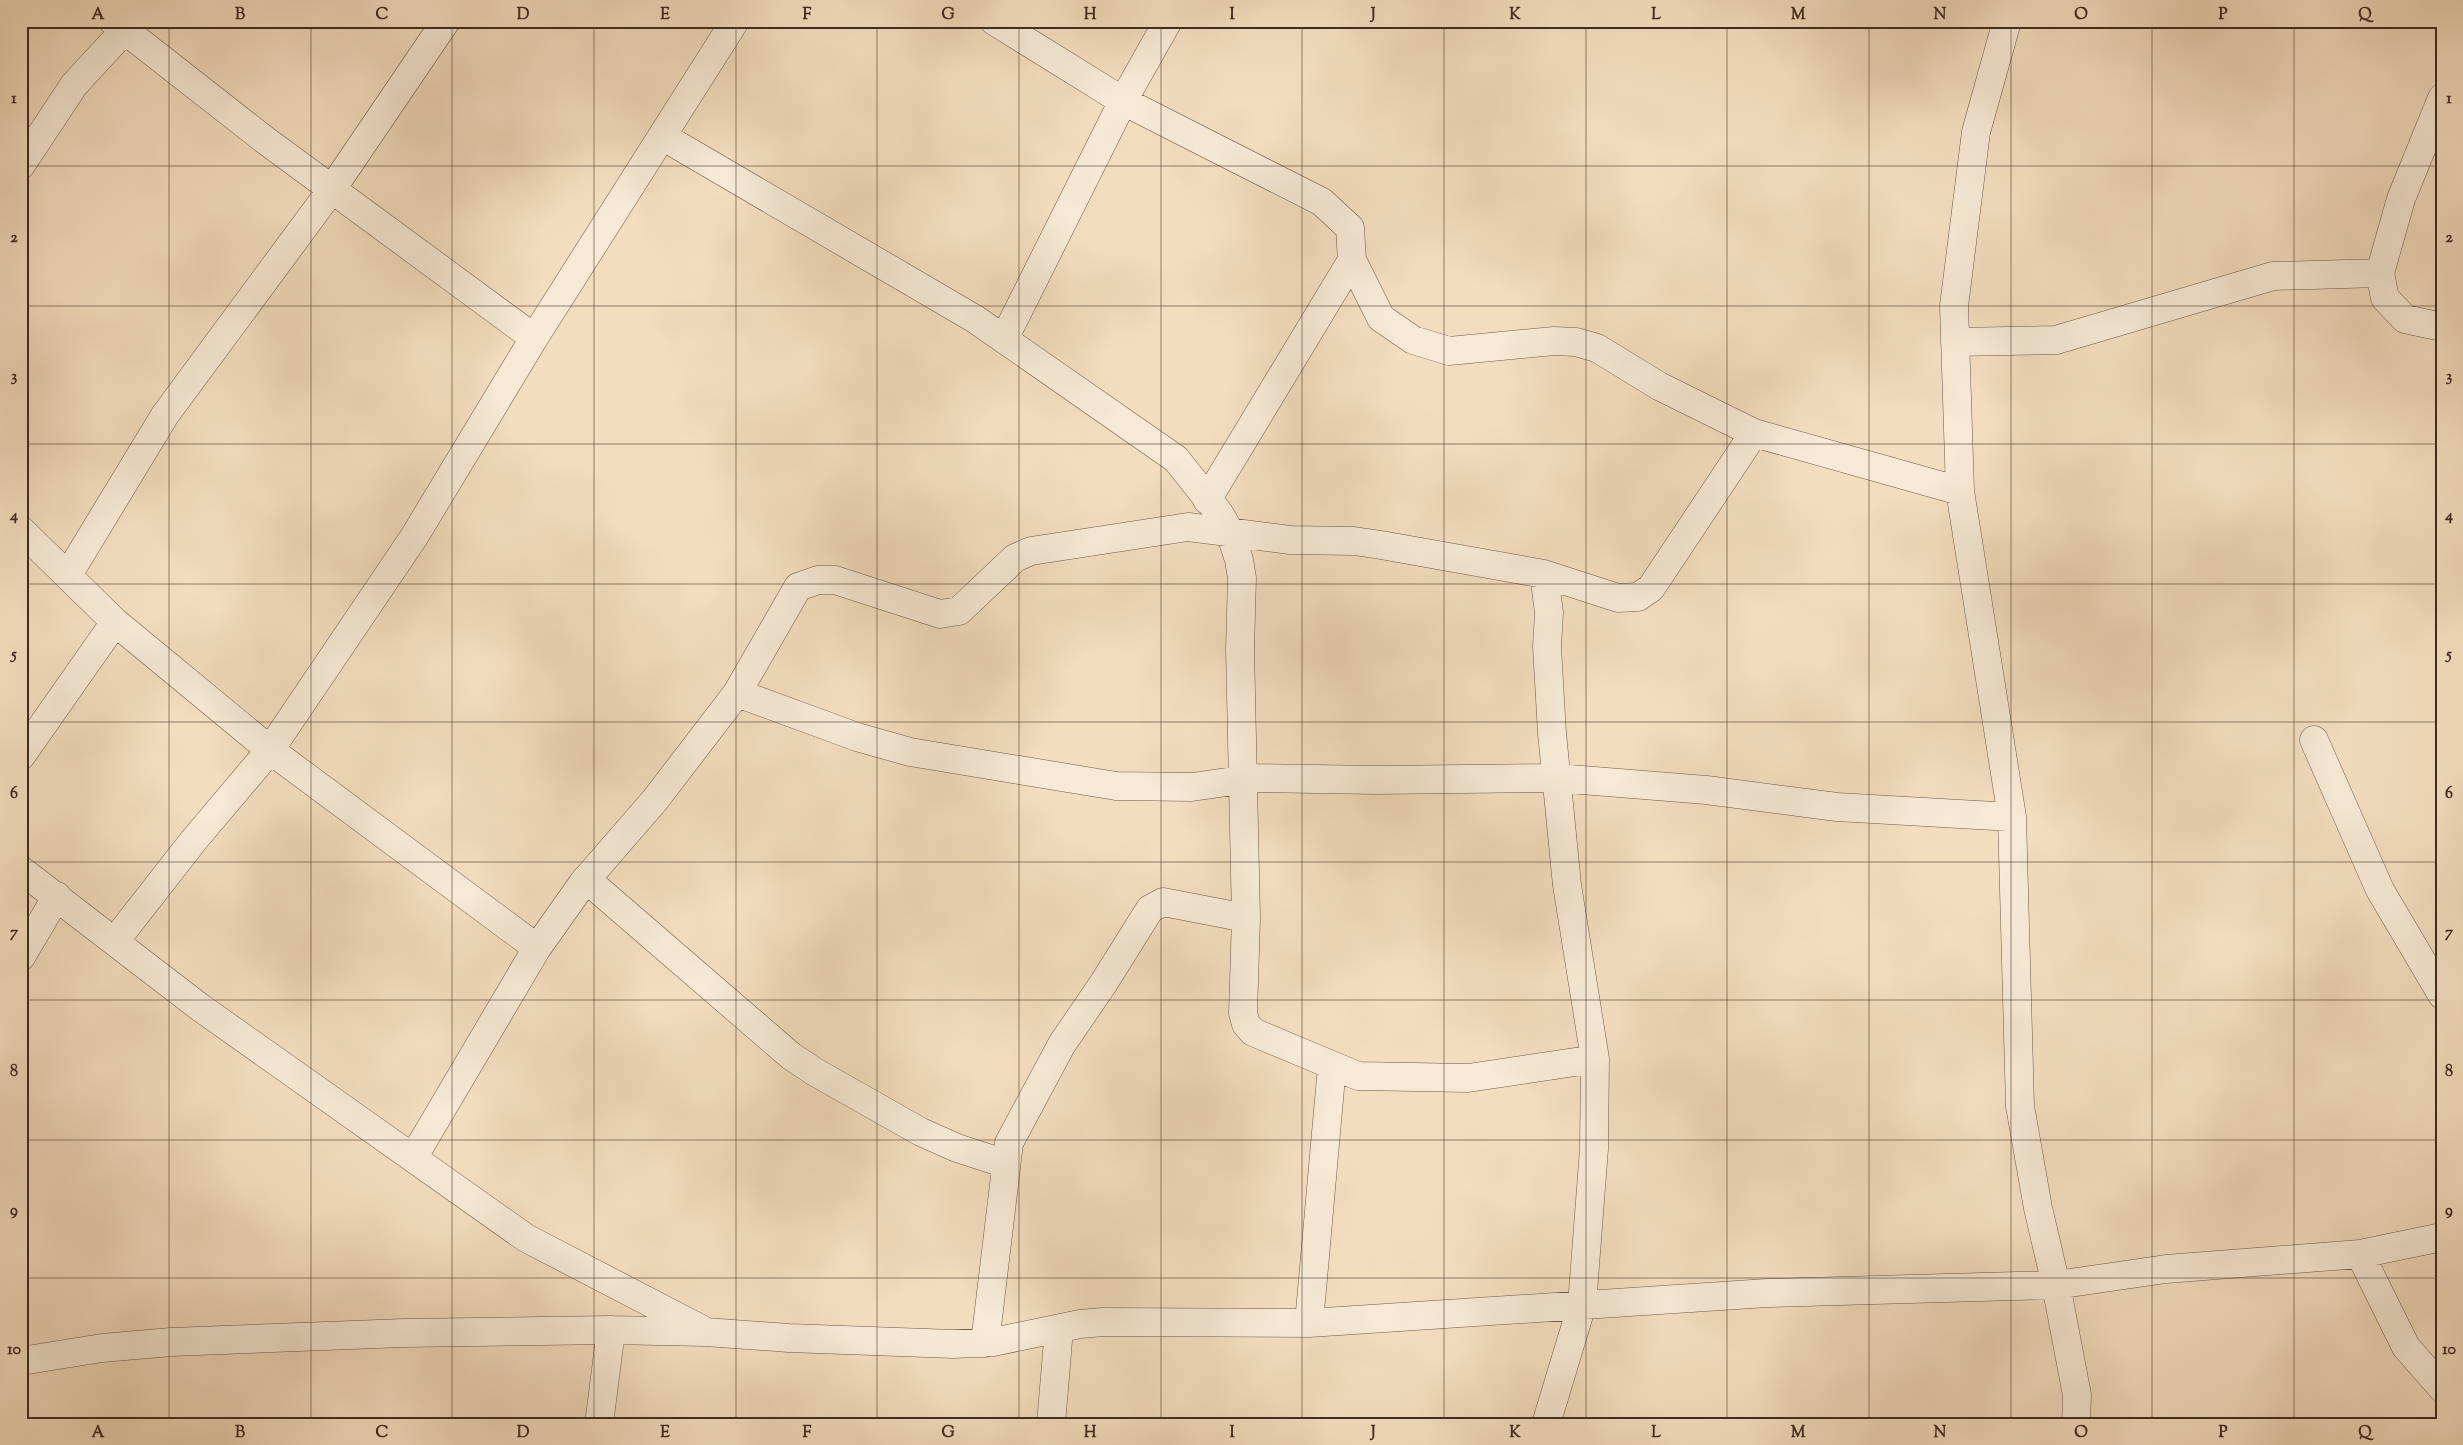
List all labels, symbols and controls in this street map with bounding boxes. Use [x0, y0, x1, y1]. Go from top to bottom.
text: A [92, 4, 105, 27]
text: B [235, 4, 245, 27]
text: C [376, 4, 389, 27]
text: D [517, 4, 530, 27]
text: E [660, 4, 670, 27]
text: F [803, 4, 812, 27]
text: G [941, 4, 955, 27]
text: H [1084, 4, 1097, 27]
text: I [1229, 4, 1235, 27]
text: J [1369, 4, 1376, 27]
text: K [1509, 4, 1521, 27]
text: L [1651, 4, 1661, 27]
text: M [1791, 4, 1806, 27]
text: N [1934, 4, 1947, 27]
text: O [2074, 4, 2088, 27]
text: P [2218, 4, 2228, 27]
text: Q [2358, 4, 2374, 27]
text: 1 [11, 88, 17, 111]
text: 1 [2446, 88, 2452, 111]
text: 2 [10, 227, 18, 250]
text: 2 [2445, 227, 2453, 250]
text: 3 [11, 366, 18, 389]
text: 3 [2446, 366, 2453, 389]
text: 4 [9, 505, 18, 528]
text: 4 [2444, 505, 2453, 528]
text: 5 [9, 644, 17, 667]
text: 5 [2444, 644, 2452, 667]
text: 6 [10, 783, 18, 806]
text: 6 [2445, 783, 2453, 806]
text: 7 [10, 922, 19, 945]
text: 7 [2445, 922, 2454, 945]
text: 8 [10, 1061, 18, 1084]
text: 8 [2445, 1061, 2453, 1084]
text: 9 [10, 1200, 18, 1223]
text: 9 [2445, 1200, 2453, 1223]
text: 10 [7, 1339, 21, 1362]
text: 10 [2442, 1339, 2456, 1362]
text: A [92, 1422, 105, 1445]
text: B [235, 1422, 245, 1445]
text: C [376, 1422, 389, 1445]
text: D [517, 1422, 530, 1445]
text: E [660, 1422, 670, 1445]
text: F [803, 1422, 812, 1445]
text: G [941, 1422, 955, 1445]
text: H [1084, 1422, 1097, 1445]
text: I [1229, 1422, 1235, 1445]
text: J [1369, 1422, 1376, 1445]
text: K [1509, 1422, 1521, 1445]
text: L [1651, 1422, 1661, 1445]
text: M [1791, 1422, 1806, 1445]
text: N [1934, 1422, 1947, 1445]
text: O [2074, 1422, 2088, 1445]
text: P [2218, 1422, 2228, 1445]
text: Q [2358, 1422, 2374, 1445]

